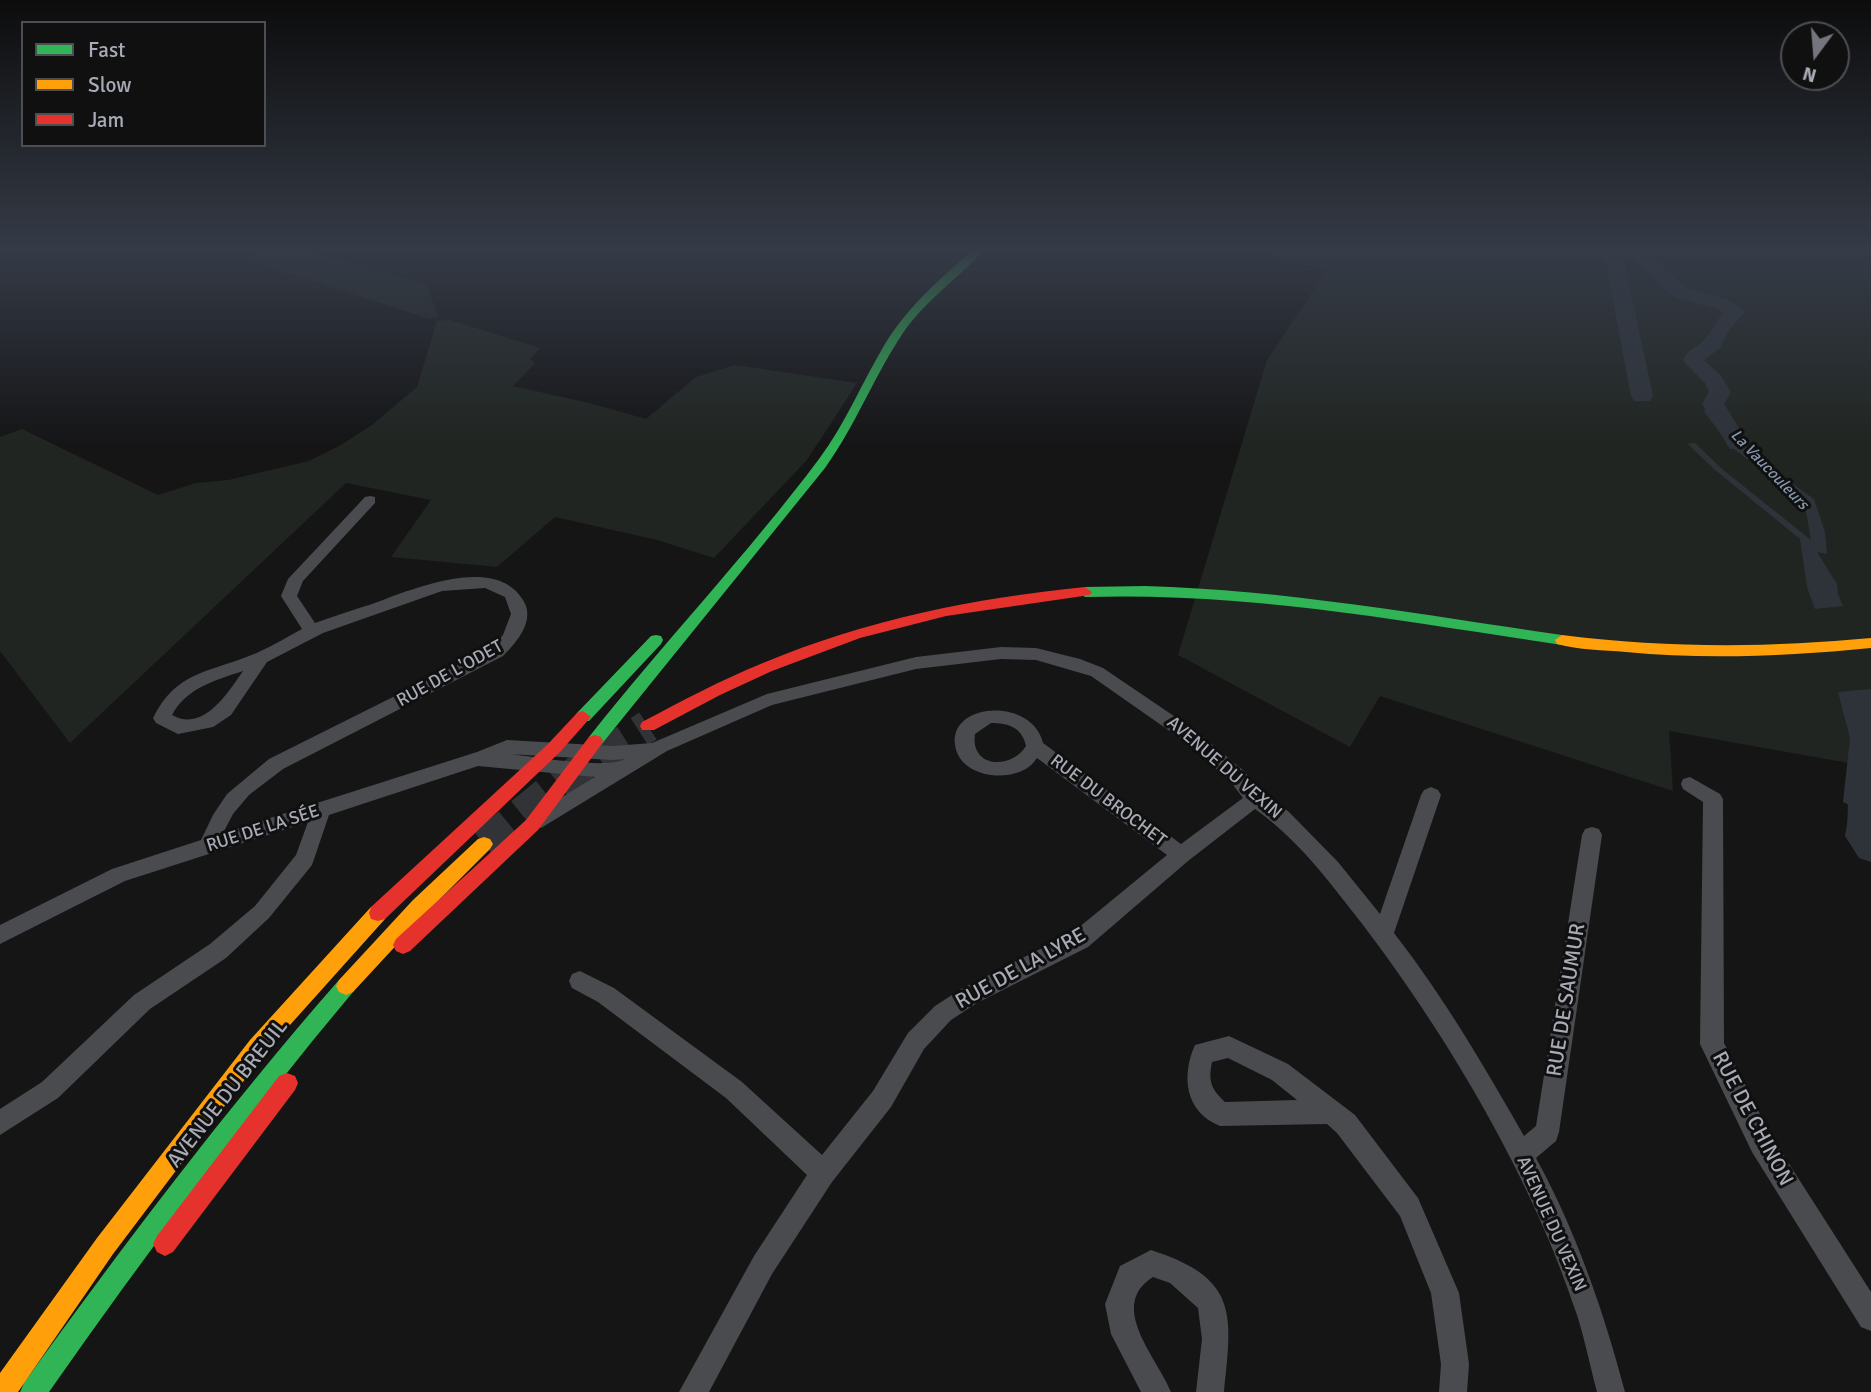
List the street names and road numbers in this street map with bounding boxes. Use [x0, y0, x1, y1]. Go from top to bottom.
street label: RUE DE L'ODET [393, 636, 507, 712]
street label: AVENUE DU VEXIN [1162, 712, 1286, 824]
street label: RUE DU BROCHET [1046, 750, 1170, 852]
street label: RUE DE LA SÉE [204, 801, 322, 857]
street label: RUE DE SAUMUR [1542, 922, 1592, 1078]
street label: RUE DE LA LYRE [951, 923, 1091, 1015]
street label: AVENUE DU BREUIL [162, 1015, 294, 1173]
street label: RUE DE CHINON [1706, 1048, 1798, 1190]
street label: AVENUE DU VEXIN [1512, 1153, 1590, 1295]

